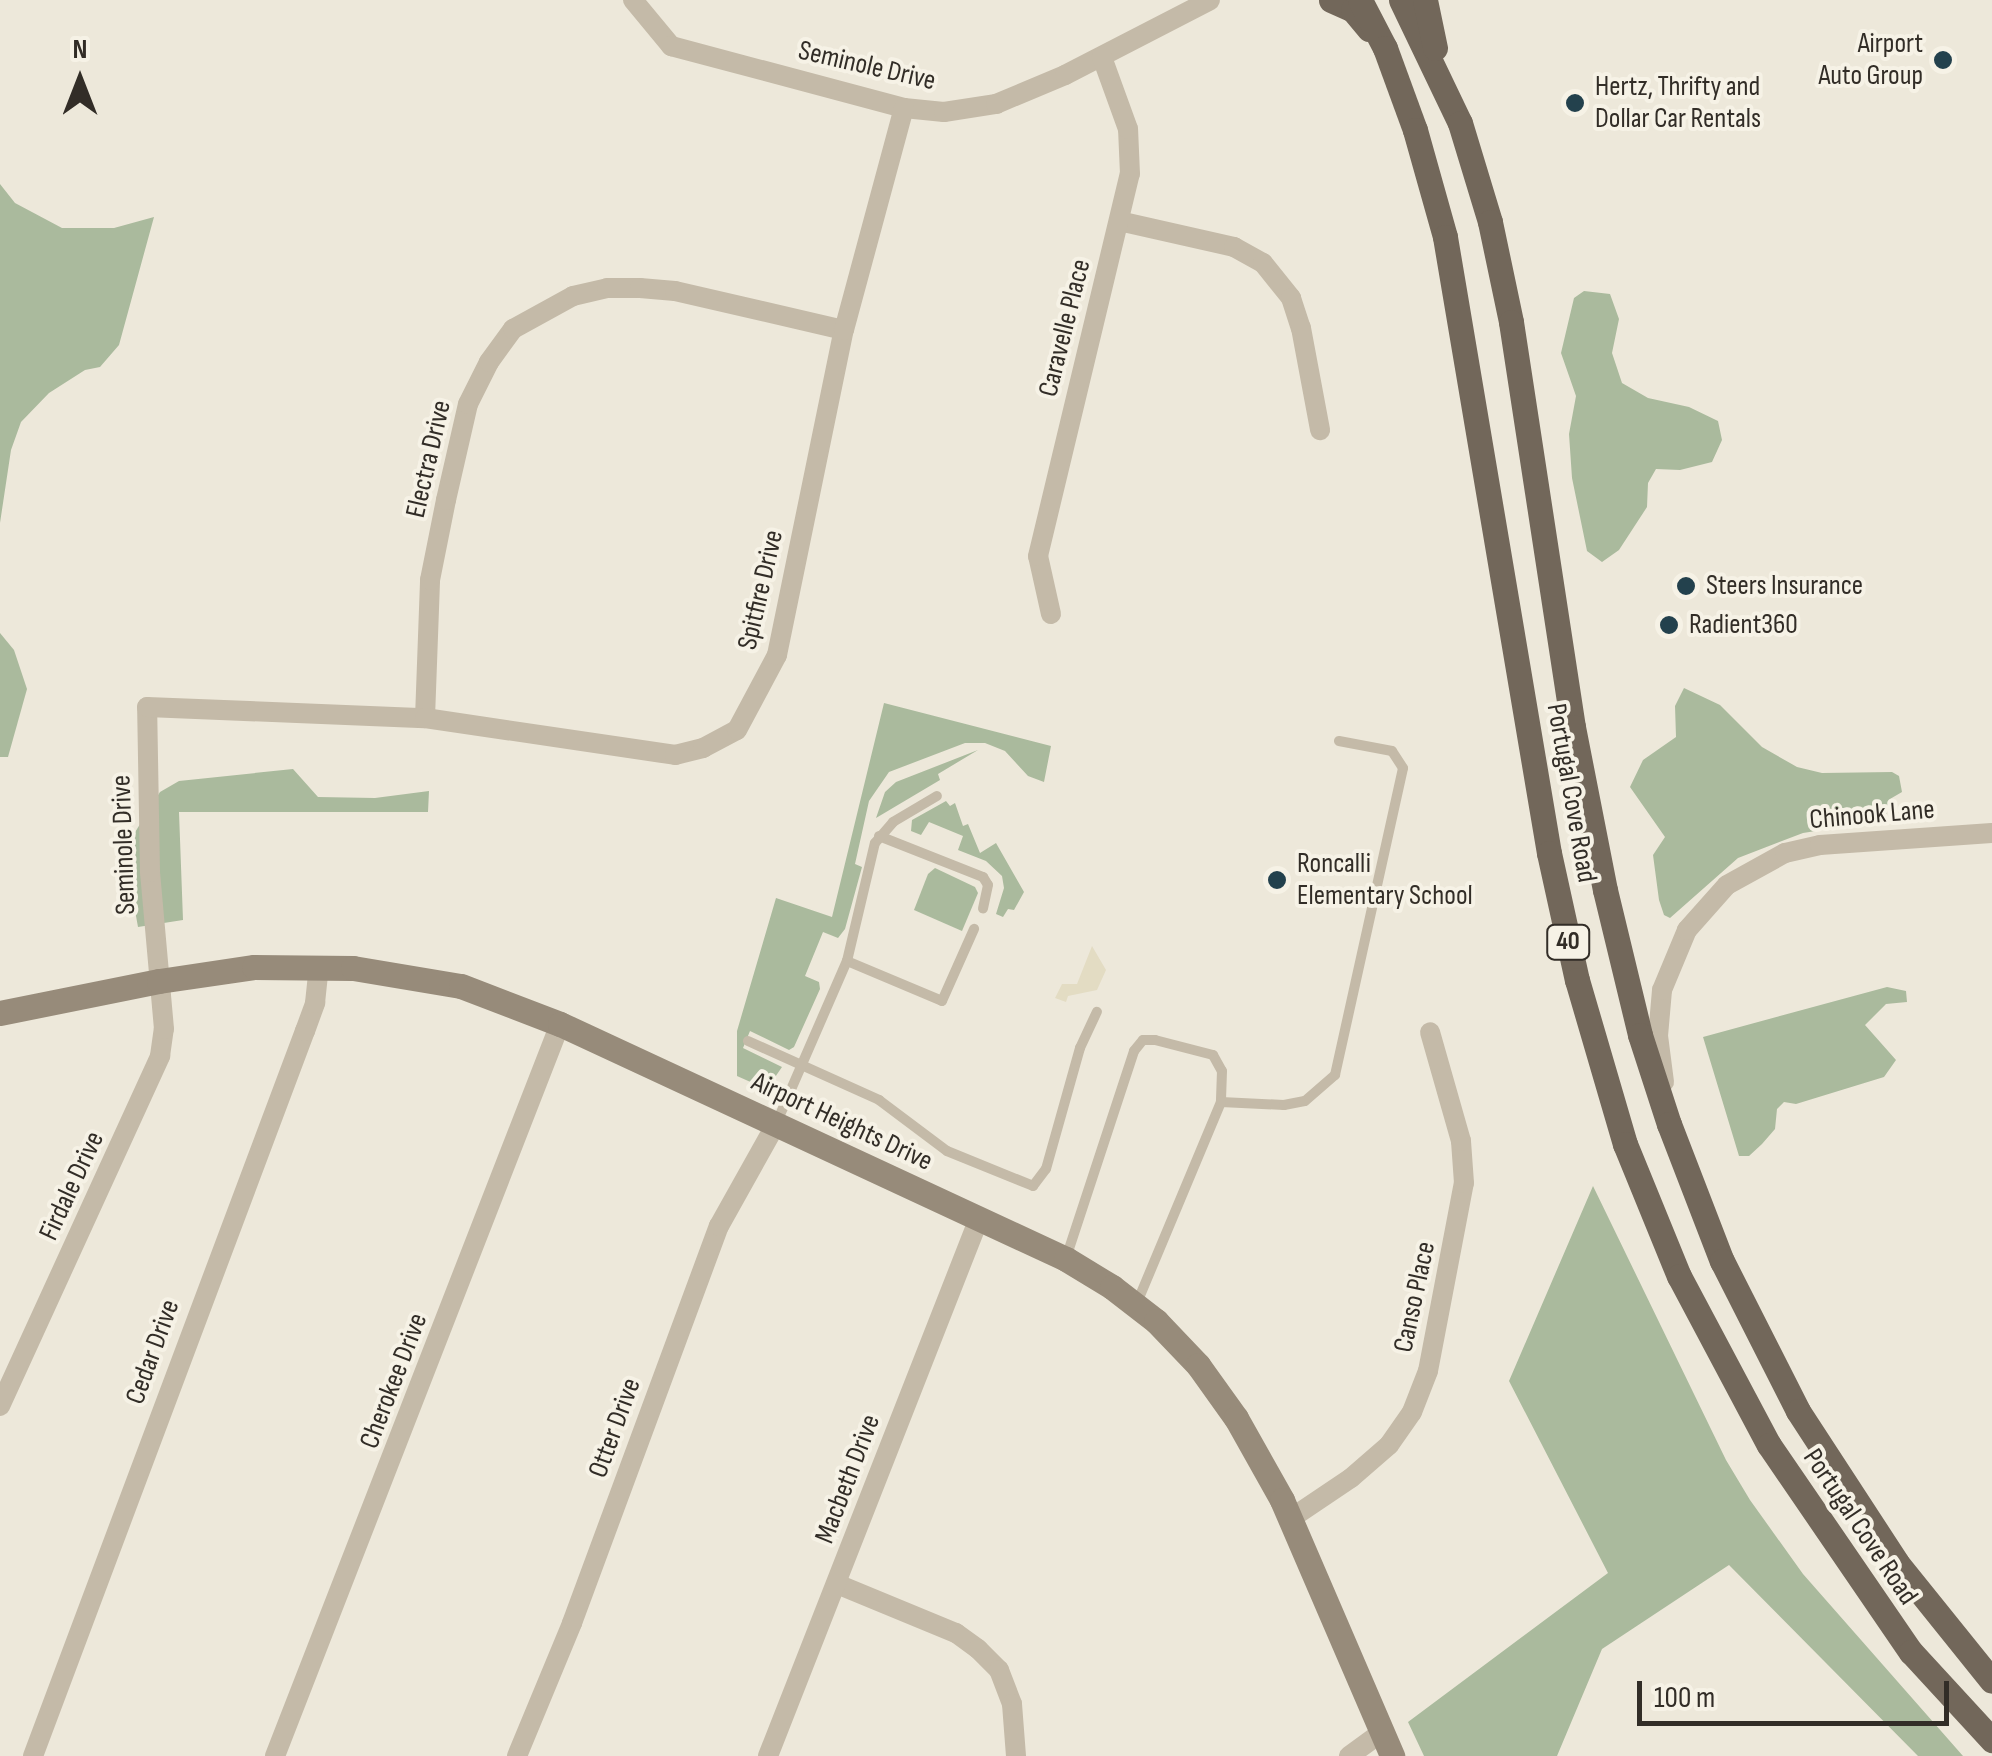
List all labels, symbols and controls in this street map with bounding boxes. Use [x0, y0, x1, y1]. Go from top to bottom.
place label: Airport Auto Group [1818, 27, 1923, 93]
north arrow [30, 30, 130, 130]
text: N [73, 33, 87, 66]
street label: Seminole Drive [795, 34, 939, 98]
marker: Airport Auto Group [1932, 49, 1954, 71]
place label: Hertz, Thrifty and Dollar Car Rentals [1595, 70, 1761, 136]
marker: Hertz, Thrifty and Dollar Car Rentals [1564, 92, 1586, 114]
street label: Caravelle Place [1032, 256, 1098, 400]
street label: Electra Drive [399, 397, 459, 521]
street label: Spitfire Drive [731, 527, 791, 653]
place label: Steers Insurance [1706, 569, 1863, 603]
marker: Steers Insurance [1675, 575, 1697, 597]
place label: Radient360 [1689, 608, 1798, 642]
marker: Radient360 [1658, 614, 1680, 636]
street label: Portugal Cove Road [1539, 701, 1603, 885]
street label: Seminole Drive [105, 775, 143, 915]
street label: Chinook Lane [1808, 793, 1936, 837]
place label: Roncalli Elementary School [1297, 847, 1473, 913]
marker: Roncalli Elementary School [1266, 869, 1288, 891]
road number: 40 [1546, 922, 1590, 962]
street label: Airport Heights Drive [746, 1065, 938, 1179]
street label: Firdale Drive [32, 1126, 112, 1246]
street label: Canso Place [1387, 1239, 1443, 1355]
street label: Cedar Drive [119, 1295, 187, 1409]
street label: Cherokee Drive [353, 1309, 435, 1453]
street label: Otter Drive [582, 1374, 648, 1482]
street label: Macbeth Drive [808, 1410, 888, 1548]
street label: Portugal Cove Road [1795, 1443, 1925, 1611]
scale bar [1642, 1661, 1954, 1723]
text: 100 m [1654, 1680, 1715, 1716]

